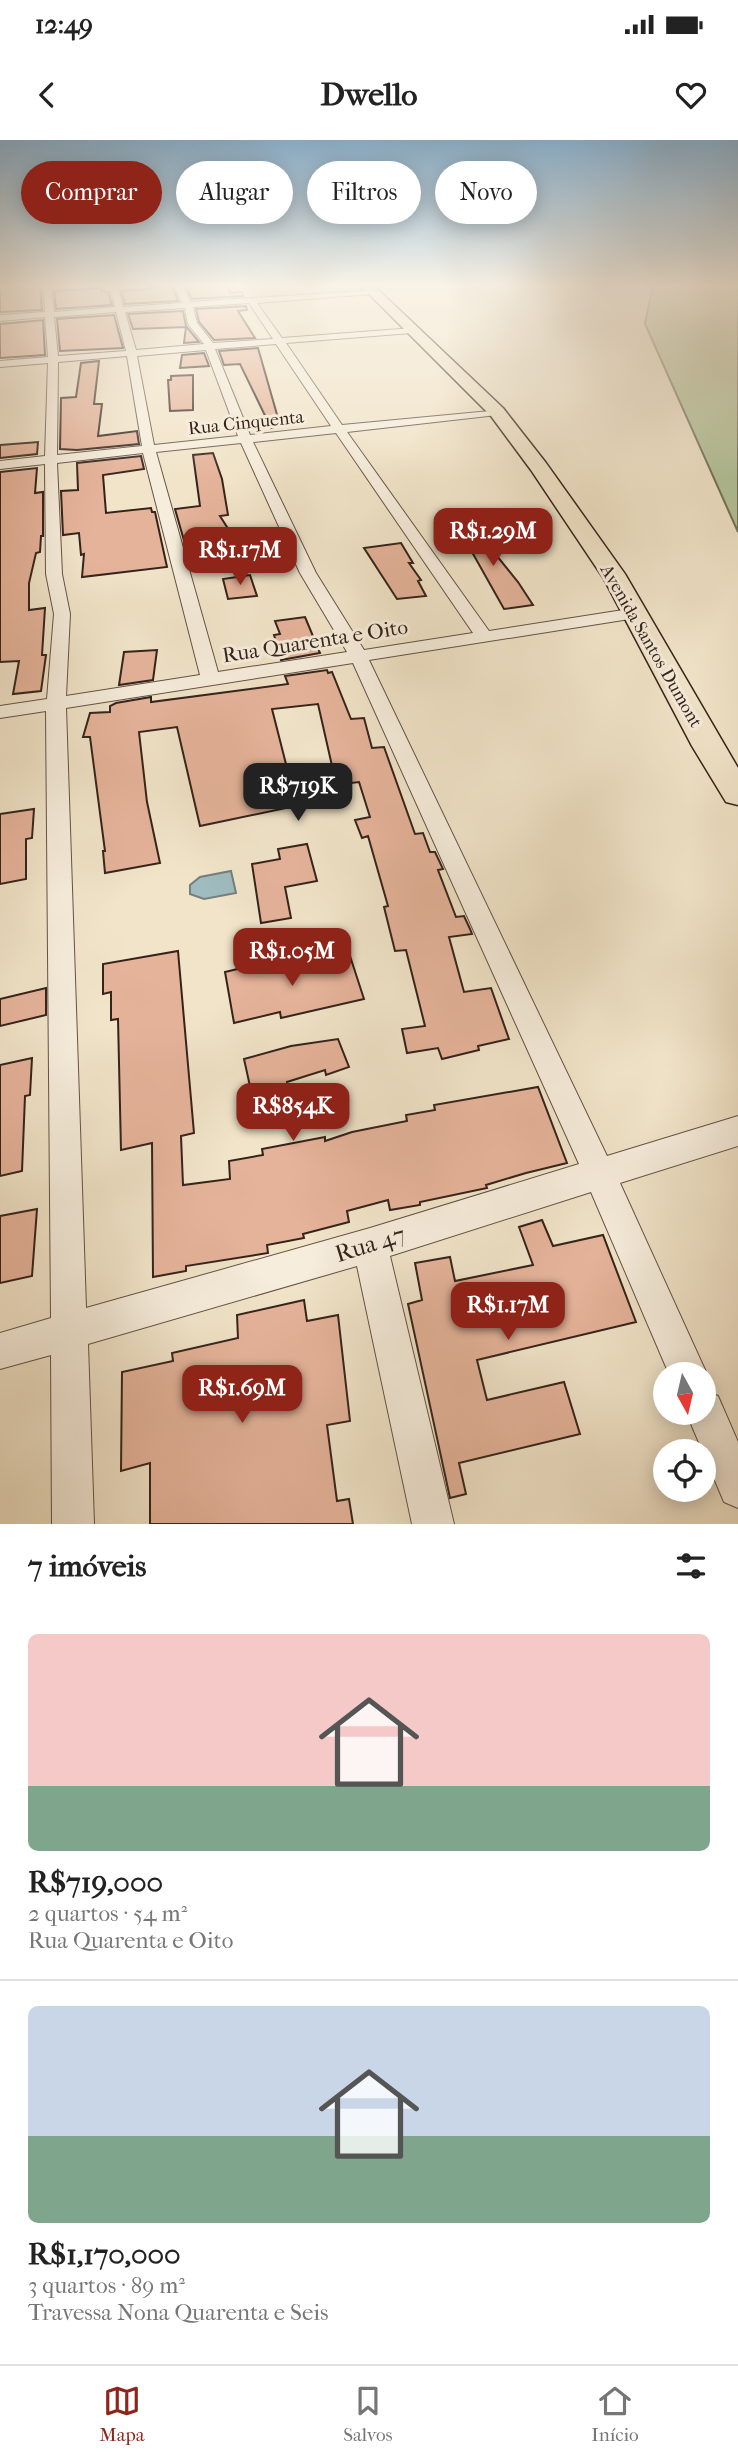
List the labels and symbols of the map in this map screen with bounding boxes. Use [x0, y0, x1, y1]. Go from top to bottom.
street label: Rua Cinquenta [187, 406, 306, 440]
pin: R$1.29M [428, 508, 558, 568]
pin: R$1.17M [175, 528, 305, 587]
street label: Avenida Santos Dumont [595, 560, 707, 732]
street label: Rua Quarenta e Oito [221, 614, 409, 668]
pin: R$719K [241, 764, 355, 823]
pin: R$1.05M [227, 928, 357, 988]
pin: R$854K [236, 1084, 350, 1143]
street label: Rua 47 [332, 1220, 408, 1268]
pin: R$1.17M [443, 1282, 573, 1342]
north arrow [653, 1362, 716, 1424]
pin: R$1.69M [177, 1366, 307, 1425]

